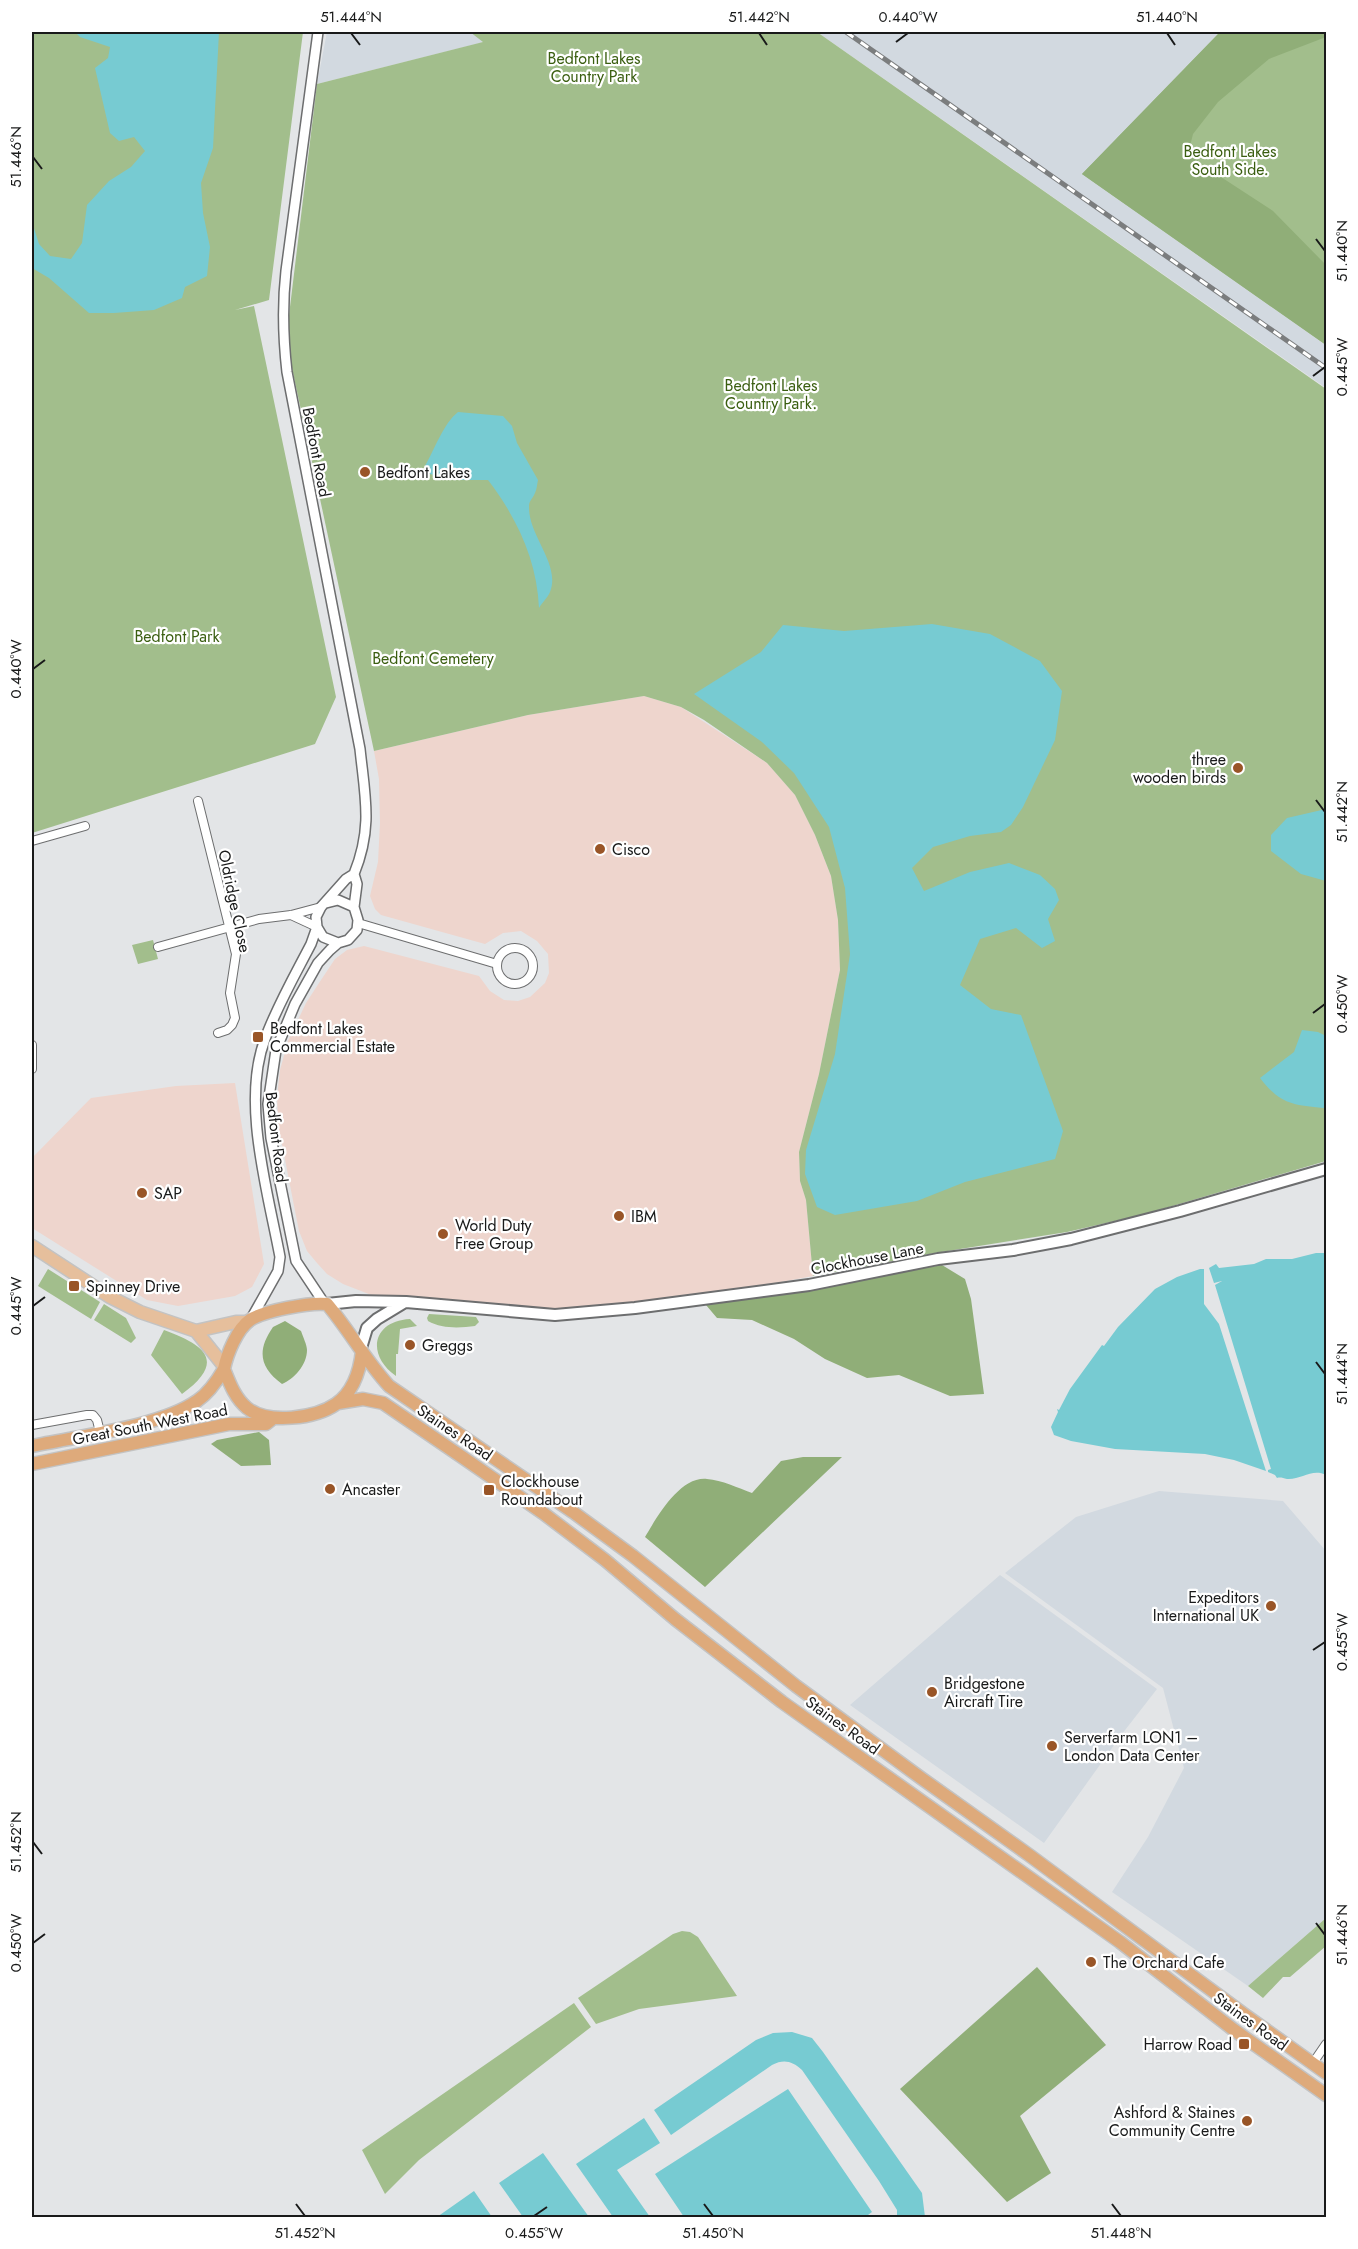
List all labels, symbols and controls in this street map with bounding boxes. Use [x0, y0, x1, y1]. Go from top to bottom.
text: 51.444°N [320, 6, 382, 28]
text: 51.442°N [728, 6, 790, 28]
text: 0.440°W [878, 6, 938, 28]
text: 51.440°N [1136, 6, 1198, 28]
park label: Bedfont Lakes Country Park [547, 47, 641, 88]
text: 51.446°N [5, 126, 27, 188]
park label: Bedfont Lakes South Side. [1183, 140, 1277, 181]
text: 51.440°N [1331, 220, 1353, 282]
text: 0.445°W [1331, 338, 1353, 396]
park label: Bedfont Lakes Country Park. [724, 374, 818, 415]
street label: Bedfont Road [297, 405, 336, 499]
place label: Bedfont Lakes [377, 461, 470, 484]
marker: Bedfont Lakes [358, 465, 372, 479]
park label: Bedfont Park [134, 625, 221, 648]
text: 0.440°W [5, 639, 27, 699]
park label: Bedfont Cemetery [372, 647, 495, 670]
place label: three wooden birds [1133, 748, 1226, 789]
marker: three wooden birds [1231, 761, 1245, 775]
text: 51.442°N [1331, 781, 1353, 843]
place label: Cisco [612, 838, 650, 861]
marker: Cisco [593, 842, 607, 856]
street label: Oldridge Close [212, 848, 257, 955]
text: 0.450°W [1331, 974, 1353, 1033]
place label: Bedfont Lakes Commercial Estate [270, 1017, 395, 1058]
marker: Bedfont Lakes Commercial Estate [251, 1030, 265, 1044]
street label: Bedfont Road [260, 1090, 293, 1184]
place label: SAP [154, 1182, 182, 1205]
marker: SAP [135, 1186, 149, 1200]
place label: IBM [631, 1205, 657, 1228]
marker: IBM [612, 1209, 626, 1223]
place label: World Duty Free Group [455, 1214, 533, 1255]
marker: World Duty Free Group [436, 1227, 450, 1241]
street label: Clockhouse Lane [809, 1236, 926, 1281]
place label: Spinney Drive [86, 1275, 180, 1298]
text: 0.445°W [5, 1277, 27, 1335]
marker: Spinney Drive [67, 1279, 81, 1293]
place label: Greggs [422, 1334, 473, 1357]
marker: Greggs [403, 1338, 417, 1352]
text: 51.444°N [1331, 1343, 1353, 1405]
street label: Great South West Road [71, 1398, 230, 1451]
street label: Staines Road [412, 1399, 497, 1466]
place label: Clockhouse Roundabout [501, 1470, 583, 1511]
place label: Ancaster [342, 1478, 401, 1501]
marker: Ancaster [323, 1482, 337, 1496]
marker: Clockhouse Roundabout [482, 1483, 496, 1497]
place label: Expeditors International UK [1153, 1586, 1259, 1627]
marker: Expeditors International UK [1264, 1599, 1278, 1613]
text: 0.455°W [1331, 1613, 1353, 1671]
place label: Bridgestone Aircraft Tire [944, 1672, 1025, 1713]
marker: Bridgestone Aircraft Tire [925, 1685, 939, 1699]
street label: Staines Road [801, 1691, 885, 1760]
place label: Serverfarm LON1 – London Data Center [1064, 1726, 1200, 1767]
marker: Serverfarm LON1 – London Data Center [1045, 1739, 1059, 1753]
text: 51.452°N [5, 1811, 27, 1873]
text: 51.446°N [1331, 1904, 1353, 1966]
text: 0.450°W [5, 1913, 27, 1972]
place label: The Orchard Cafe [1103, 1951, 1224, 1974]
marker: The Orchard Cafe [1084, 1955, 1098, 1969]
street label: Staines Road [1209, 1987, 1293, 2056]
place label: Harrow Road [1143, 2033, 1232, 2056]
marker: Harrow Road [1237, 2037, 1251, 2051]
place label: Ashford & Staines Community Centre [1109, 2101, 1235, 2142]
marker: Ashford & Staines Community Centre [1240, 2114, 1254, 2128]
text: 51.452°N [274, 2222, 336, 2244]
text: 0.455°W [505, 2222, 563, 2244]
text: 51.450°N [682, 2222, 744, 2244]
text: 51.448°N [1090, 2222, 1152, 2244]

